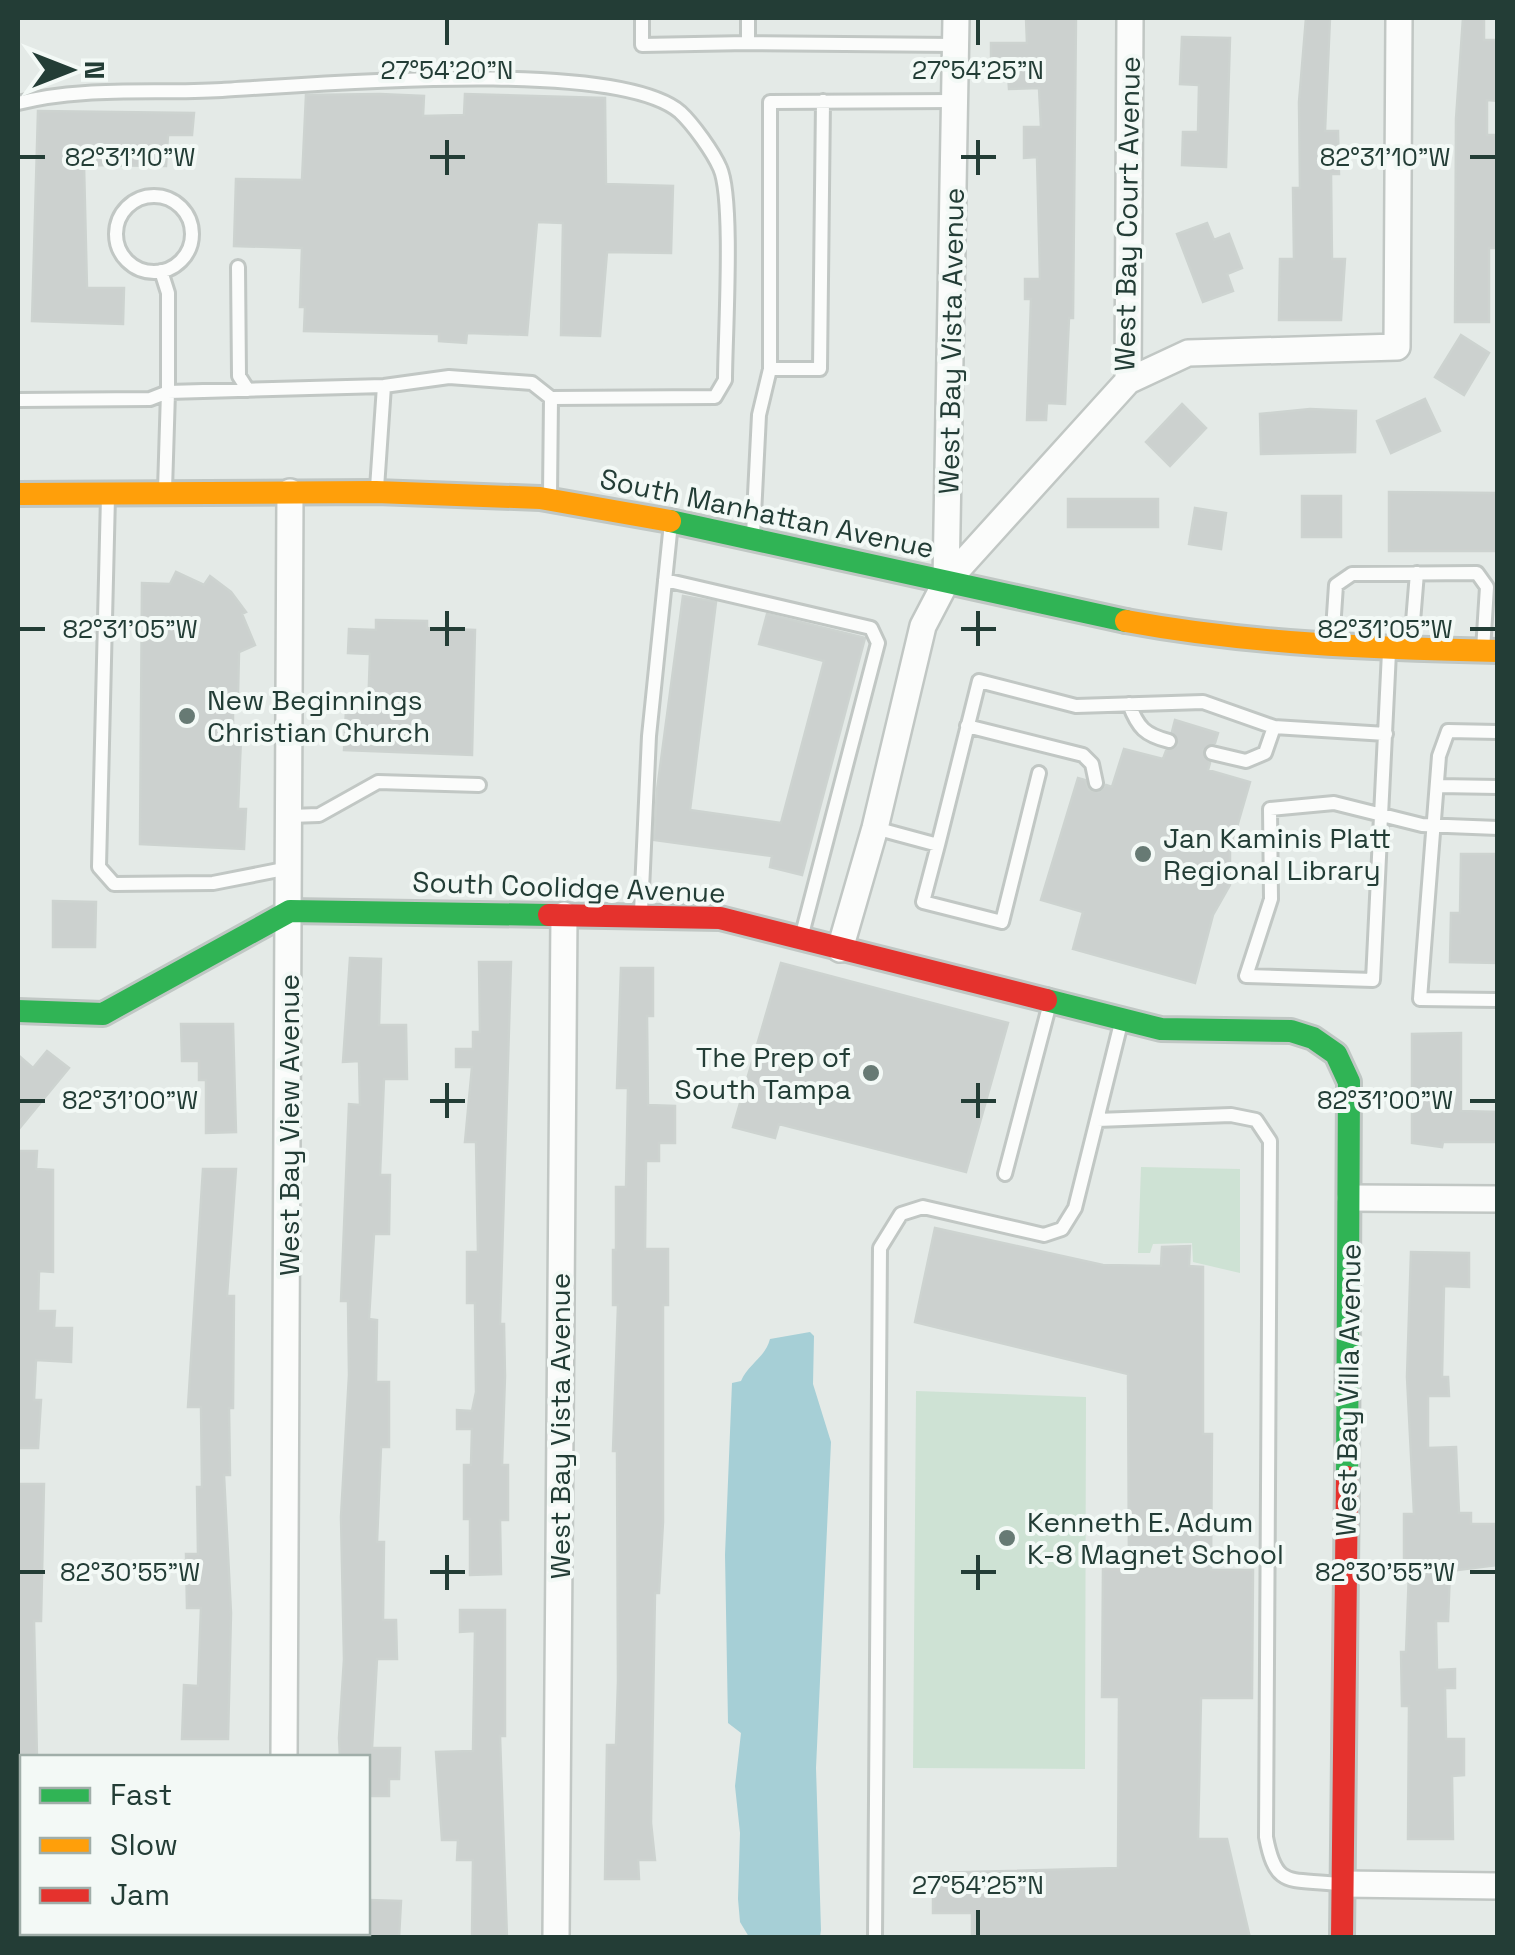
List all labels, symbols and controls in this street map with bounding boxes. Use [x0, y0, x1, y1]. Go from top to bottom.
north arrow [20, 20, 120, 120]
text: 27°54'20"N [381, 54, 513, 86]
text: 27°54'25"N [912, 54, 1044, 86]
street label: West Bay Court Avenue [1106, 56, 1148, 372]
text: N [77, 61, 113, 79]
text: 82°31'10"W [65, 141, 195, 173]
text: 82°31'10"W [1320, 141, 1450, 173]
street label: West Bay Vista Avenue [930, 187, 972, 495]
street label: South Manhattan Avenue [597, 460, 937, 566]
text: 82°31'05"W [62, 613, 198, 645]
text: 82°31'05"W [1317, 613, 1453, 645]
place label: New Beginnings Christian Church [207, 682, 430, 750]
marker: New Beginnings Christian Church [176, 705, 198, 727]
place label: Jan Kaminis Platt Regional Library [1163, 820, 1391, 888]
marker: Jan Kaminis Platt Regional Library [1132, 843, 1154, 865]
street label: South Coolidge Avenue [412, 864, 726, 910]
street label: West Bay View Avenue [271, 974, 307, 1276]
place label: The Prep of South Tampa [675, 1039, 851, 1107]
marker: The Prep of South Tampa [860, 1062, 882, 1084]
text: 82°31'00"W [62, 1084, 198, 1116]
text: 82°31'00"W [1317, 1084, 1453, 1116]
street label: West Bay Villa Avenue [1327, 1243, 1369, 1537]
street label: West Bay Vista Avenue [542, 1273, 578, 1579]
place label: Kenneth E. Adum K-8 Magnet School [1027, 1504, 1284, 1572]
marker: Kenneth E. Adum K-8 Magnet School [996, 1527, 1018, 1549]
text: 82°30'55"W [60, 1556, 200, 1588]
text: 82°30'55"W [1315, 1556, 1455, 1588]
legend [20, 1755, 370, 1935]
text: Fast [110, 1775, 172, 1814]
text: Slow [110, 1825, 178, 1864]
text: 27°54'25"N [912, 1869, 1044, 1901]
text: Jam [110, 1875, 170, 1914]

